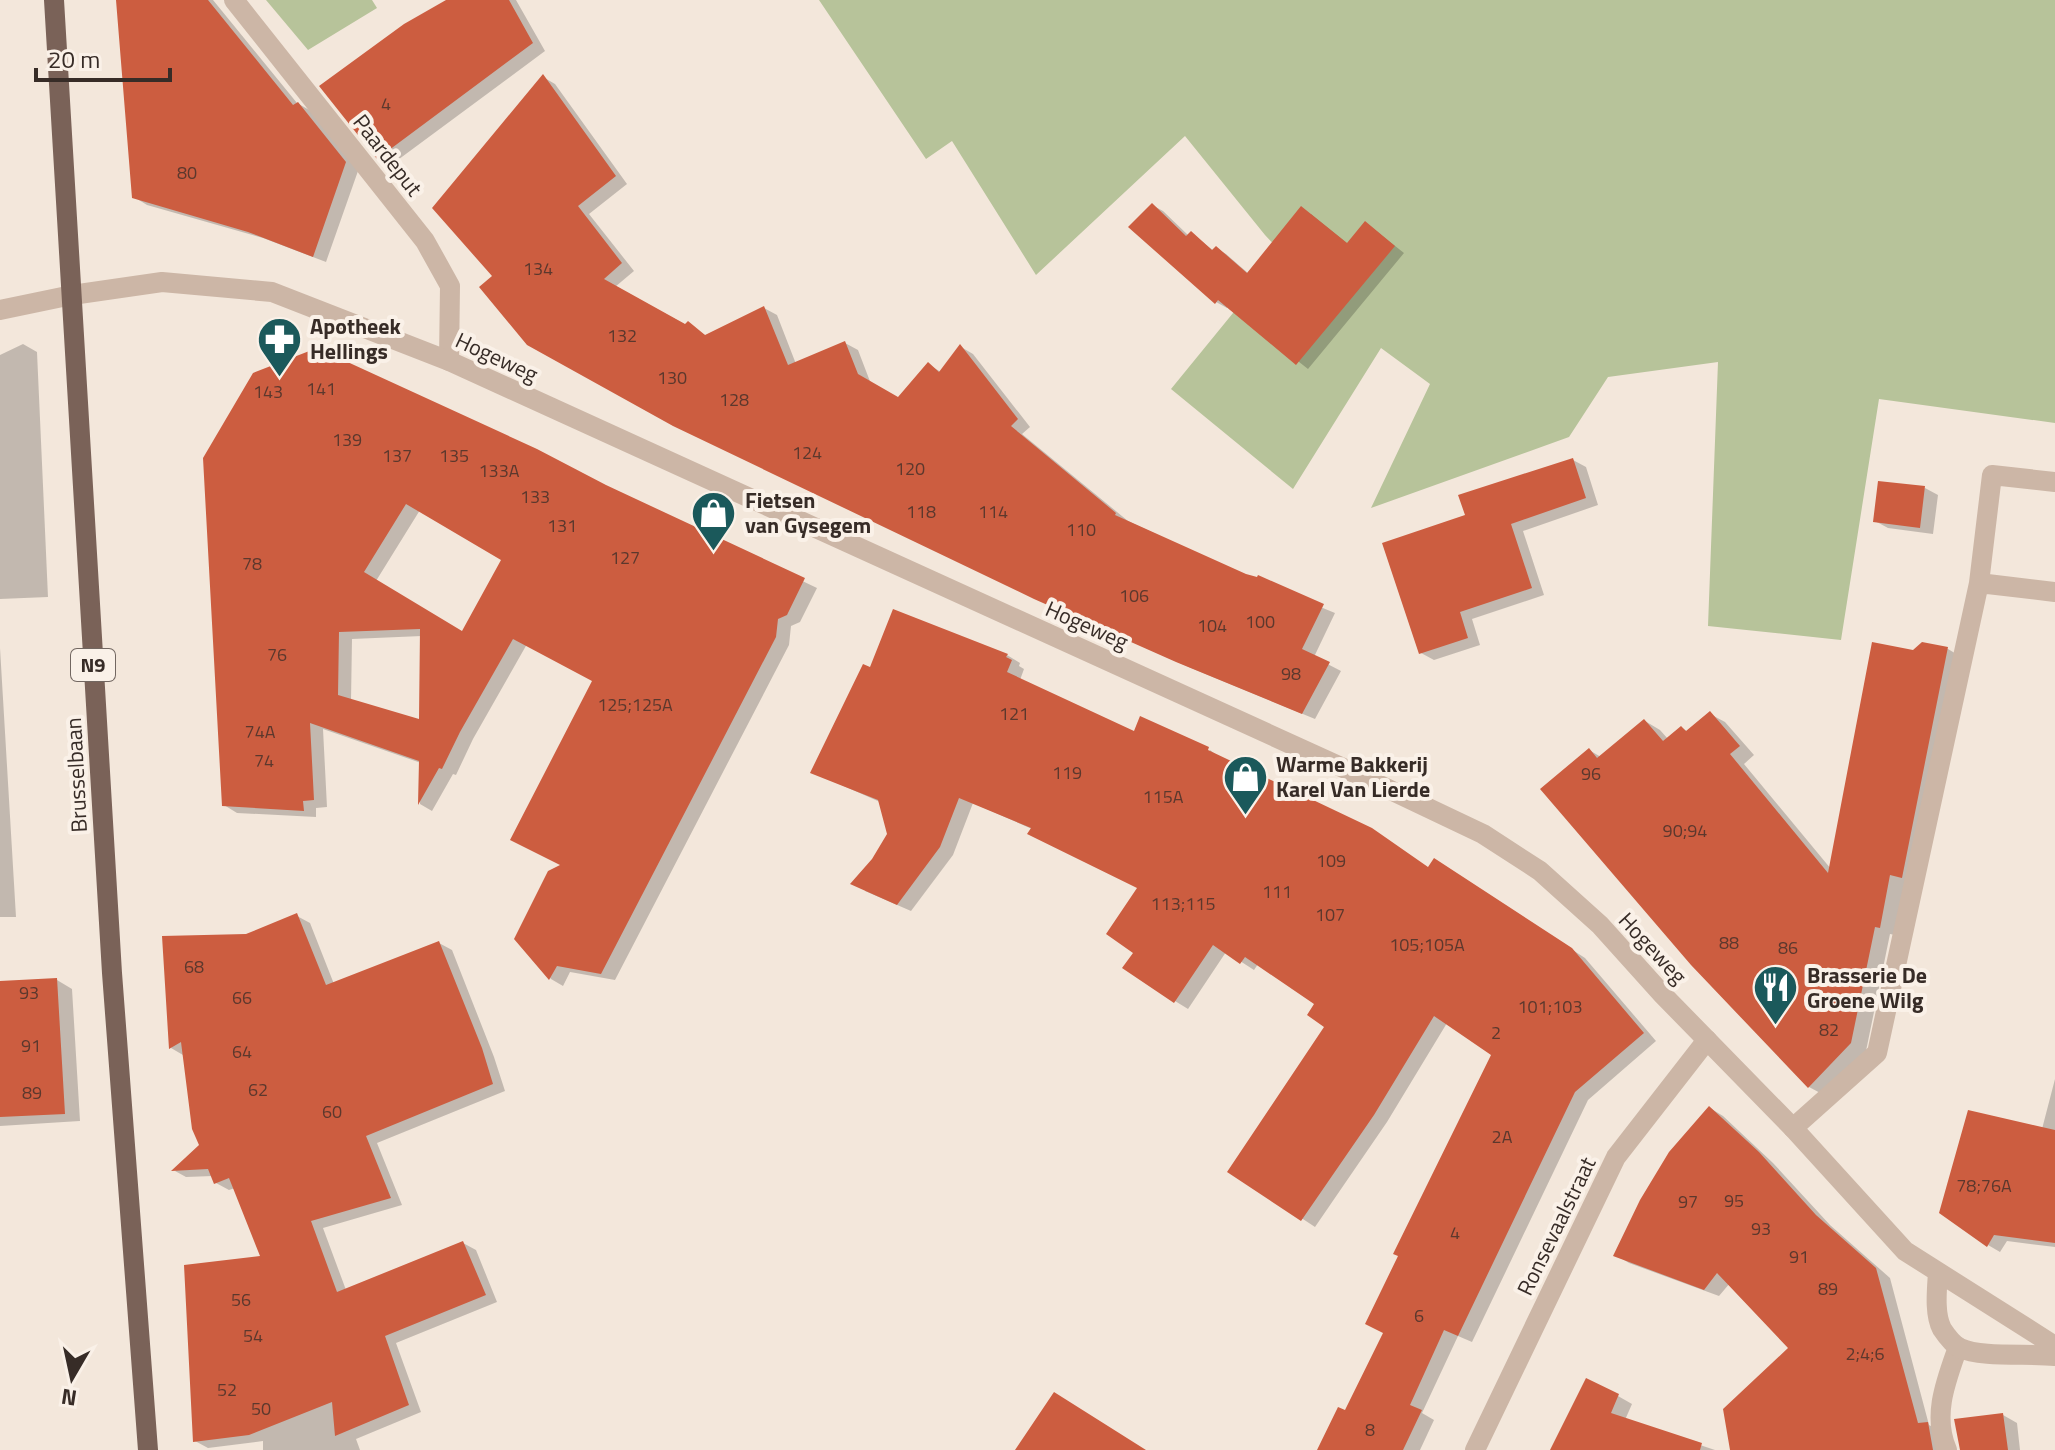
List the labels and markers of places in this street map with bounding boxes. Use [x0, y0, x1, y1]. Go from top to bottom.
place label: Apotheek Hellings [310, 309, 402, 368]
pharmacy icon: Apotheek Hellings [255, 315, 303, 378]
place label: Fietsen van Gysegem [745, 483, 871, 542]
shop icon: Fietsen van Gysegem [690, 489, 738, 552]
place label: Warme Bakkerij Karel Van Lierde [1276, 747, 1430, 806]
shop icon: Warme Bakkerij Karel Van Lierde [1221, 753, 1269, 816]
place label: Brasserie De Groene Wilg [1807, 958, 1927, 1017]
restaurant icon: Brasserie De Groene Wilg [1752, 964, 1800, 1027]

